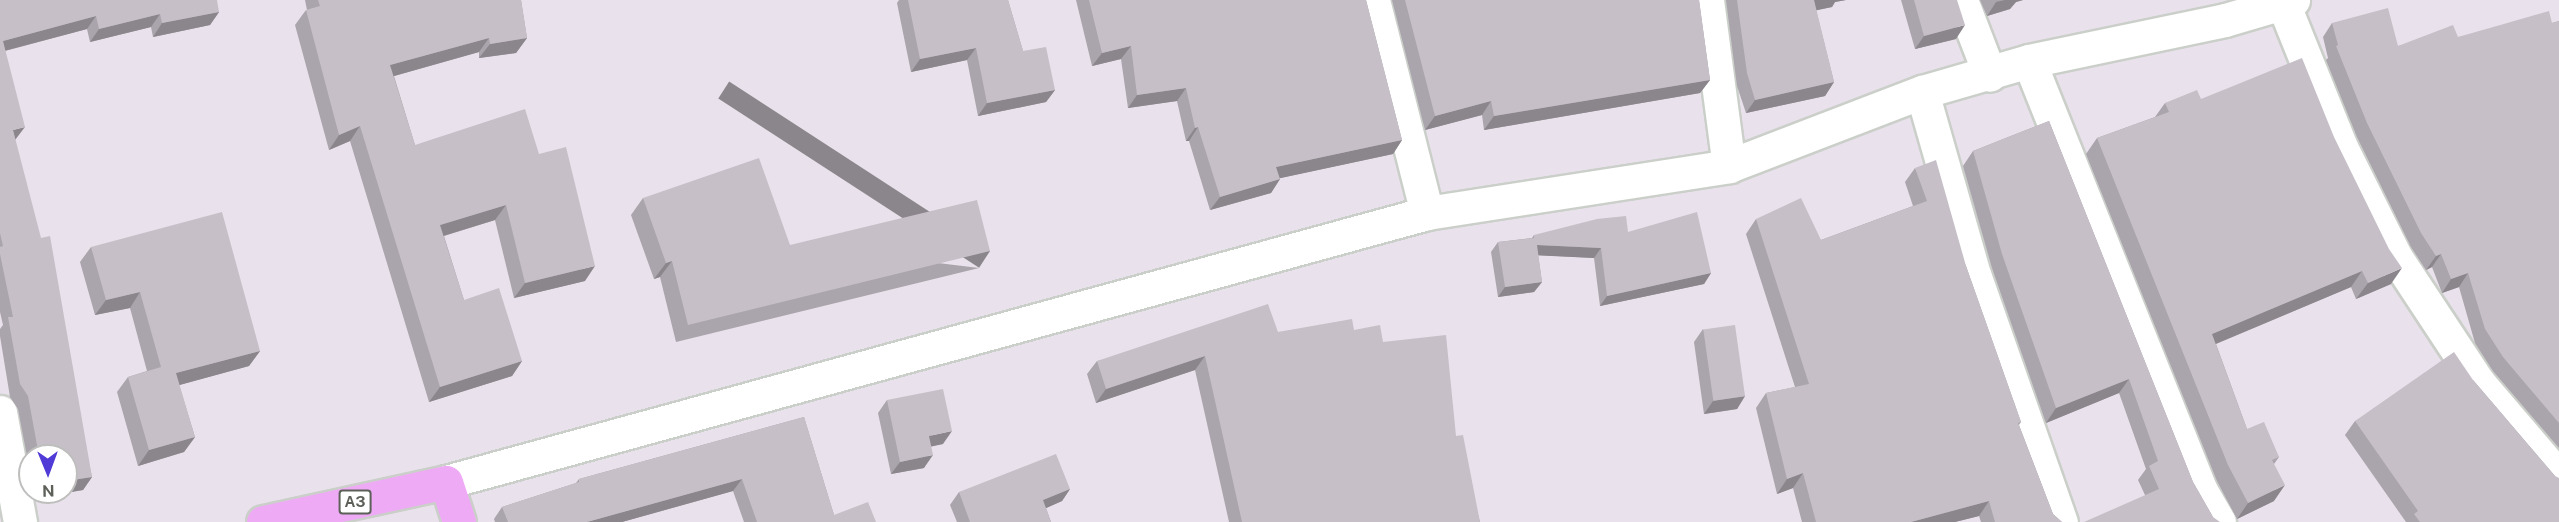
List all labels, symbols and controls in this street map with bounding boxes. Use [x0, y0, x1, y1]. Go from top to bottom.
north arrow [18, 444, 78, 504]
text: N [42, 481, 55, 500]
road number: A3 [338, 490, 372, 514]

